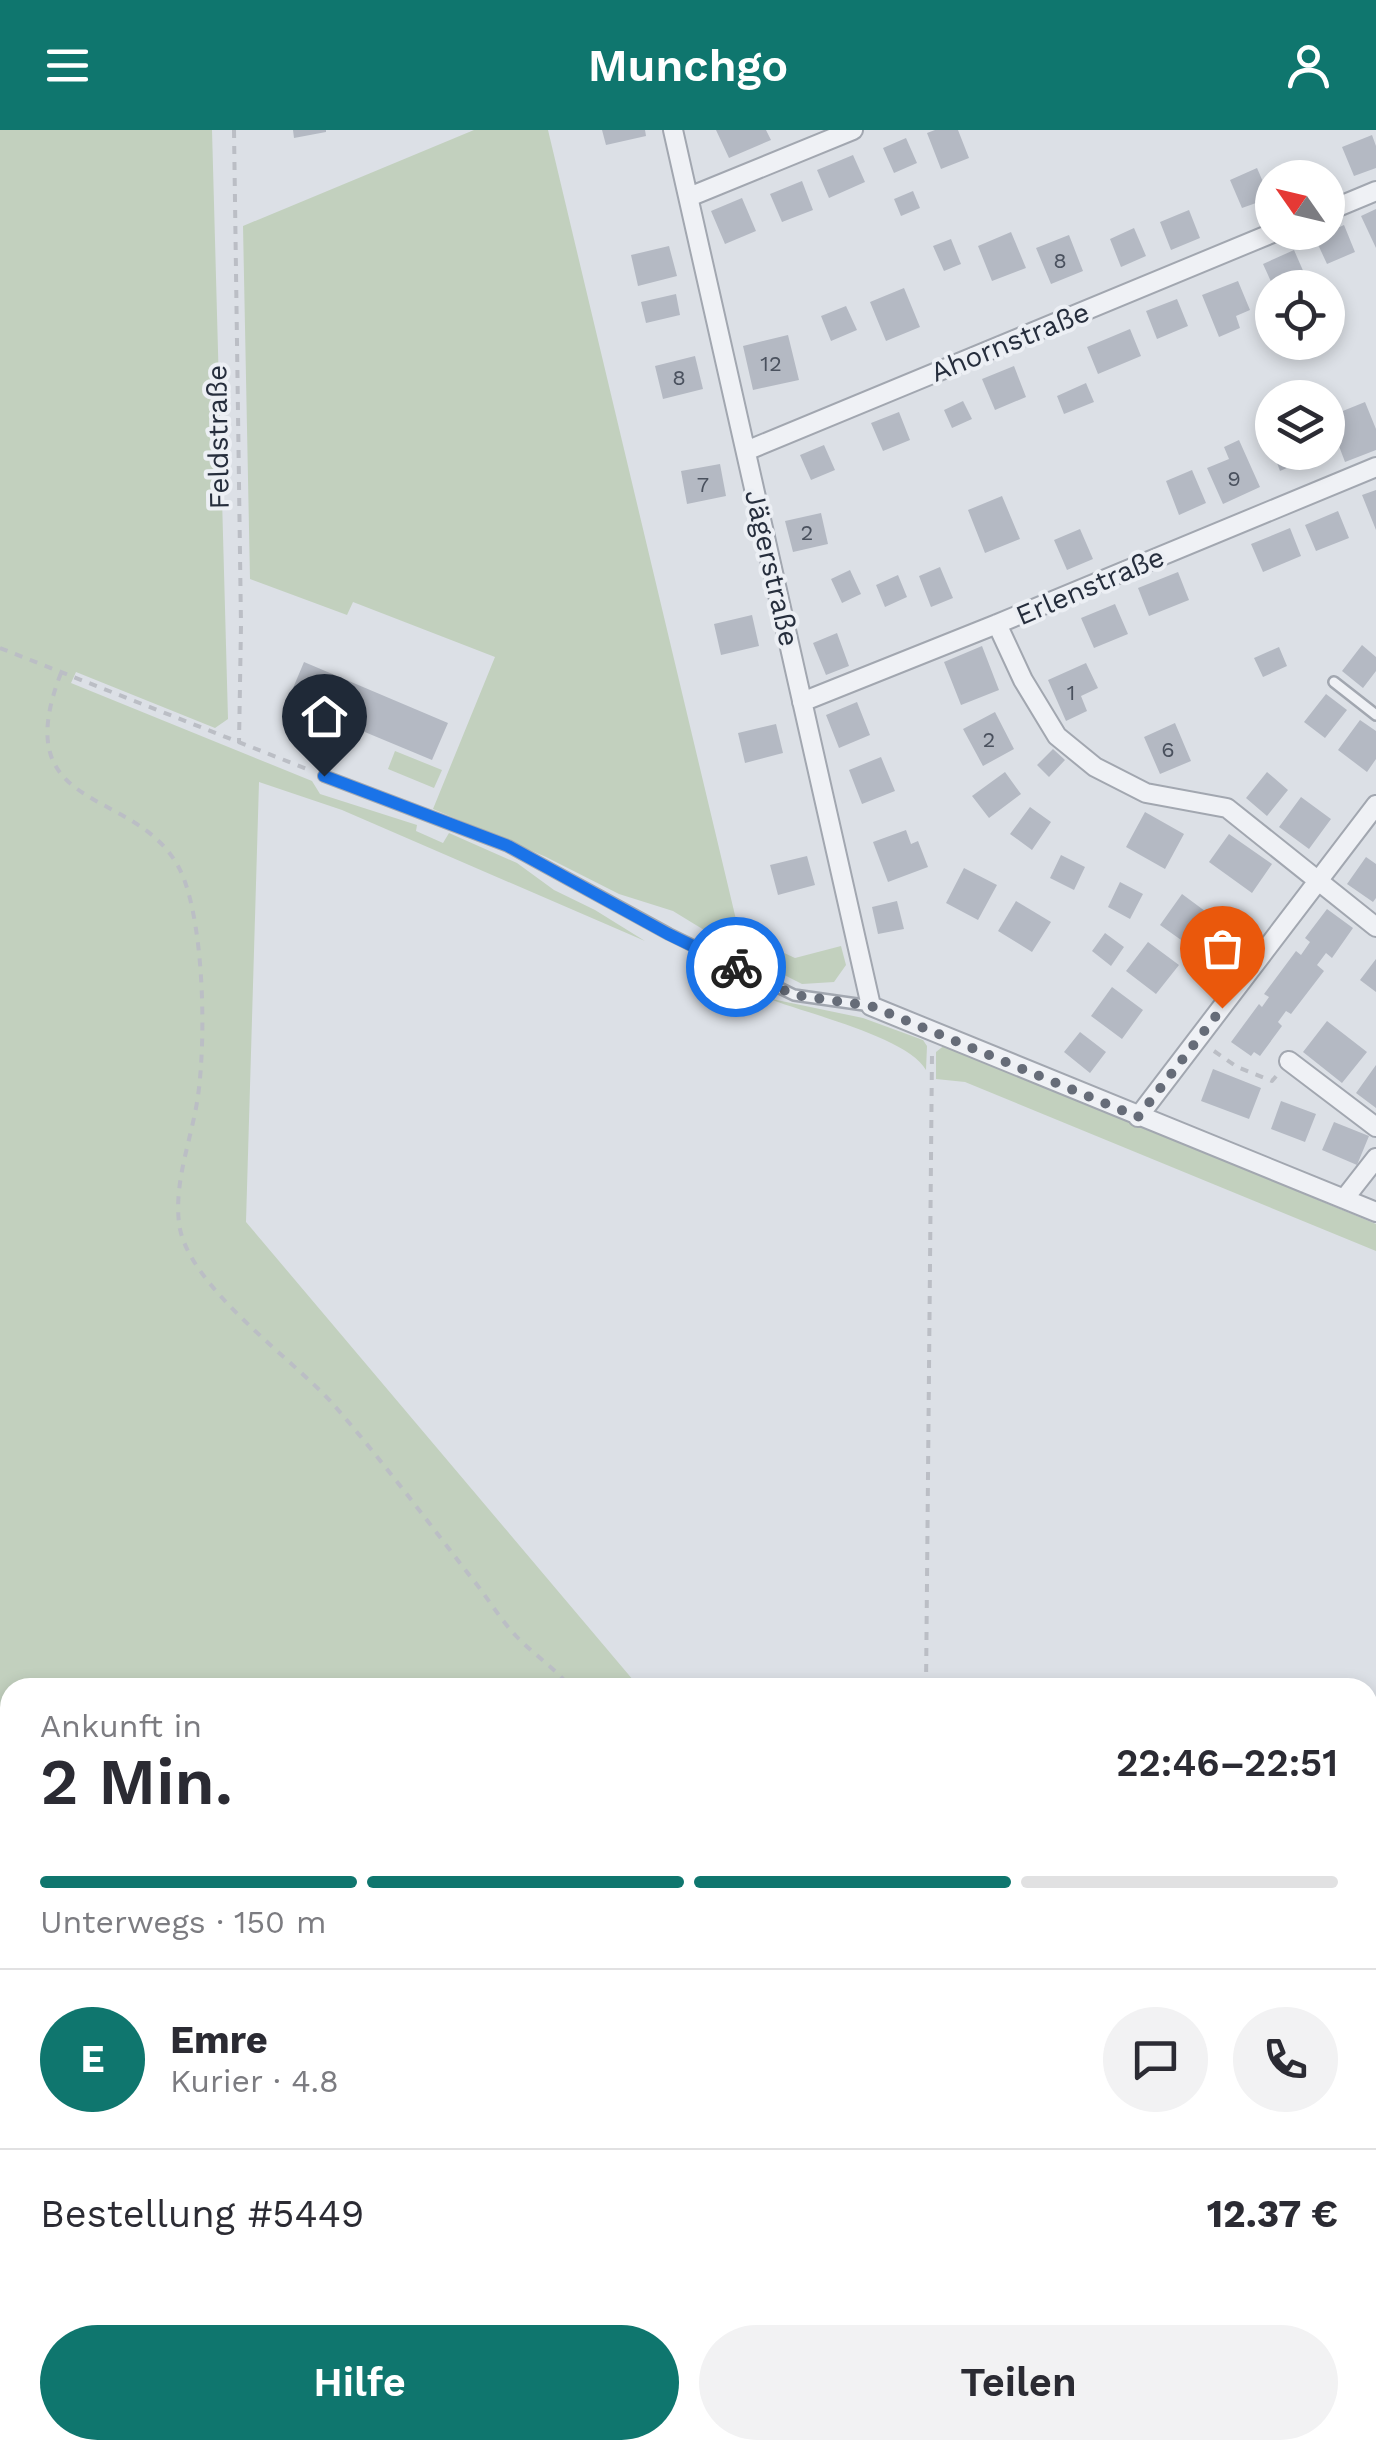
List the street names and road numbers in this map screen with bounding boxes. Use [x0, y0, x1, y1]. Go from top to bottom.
street label: Ahornstraße [926, 295, 1094, 389]
street label: Feldstraße [200, 364, 236, 510]
street label: Jägerstraße [738, 486, 806, 650]
street label: Erlenstraße [1011, 540, 1169, 632]

